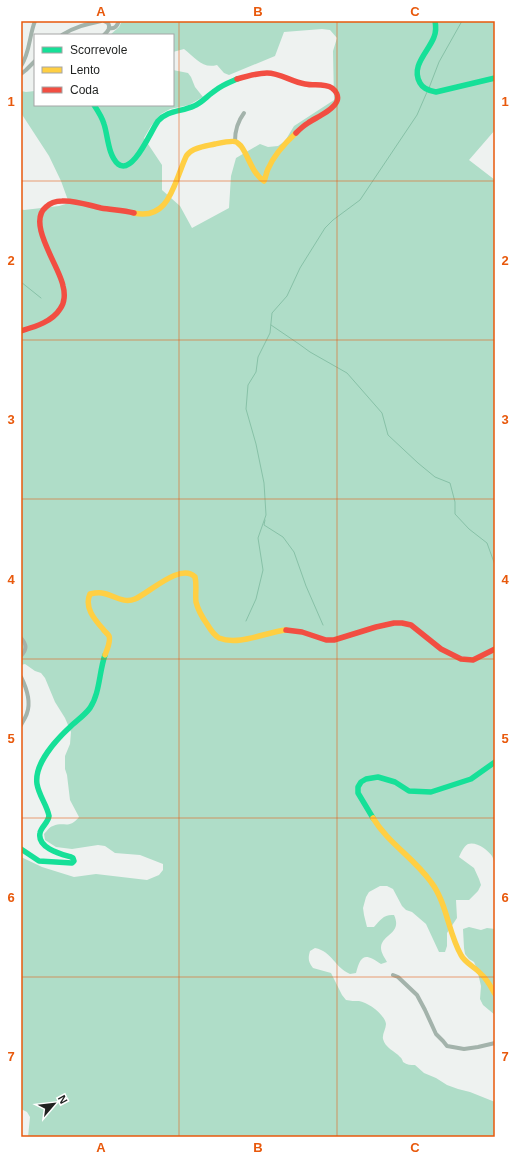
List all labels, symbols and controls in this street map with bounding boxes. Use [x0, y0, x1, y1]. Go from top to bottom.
text: A [96, 4, 106, 19]
text: B [253, 4, 263, 19]
text: C [410, 4, 420, 19]
legend [34, 34, 174, 106]
text: Scorrevole [70, 43, 128, 57]
text: Lento [70, 63, 100, 77]
text: Coda [70, 83, 99, 97]
text: 1 [7, 94, 15, 109]
text: 1 [501, 94, 509, 109]
text: 2 [7, 253, 15, 268]
text: 2 [501, 253, 509, 268]
text: 3 [7, 412, 15, 427]
text: 3 [501, 412, 509, 427]
text: 4 [7, 572, 15, 587]
text: 4 [501, 572, 509, 587]
text: 5 [7, 731, 15, 746]
text: 5 [501, 731, 509, 746]
text: 6 [7, 890, 15, 905]
text: 6 [501, 890, 509, 905]
text: 7 [7, 1049, 15, 1064]
text: 7 [501, 1049, 509, 1064]
north arrow [34, 1084, 74, 1124]
text: N [56, 1093, 70, 1106]
text: A [96, 1140, 106, 1155]
text: B [253, 1140, 263, 1155]
text: C [410, 1140, 420, 1155]

